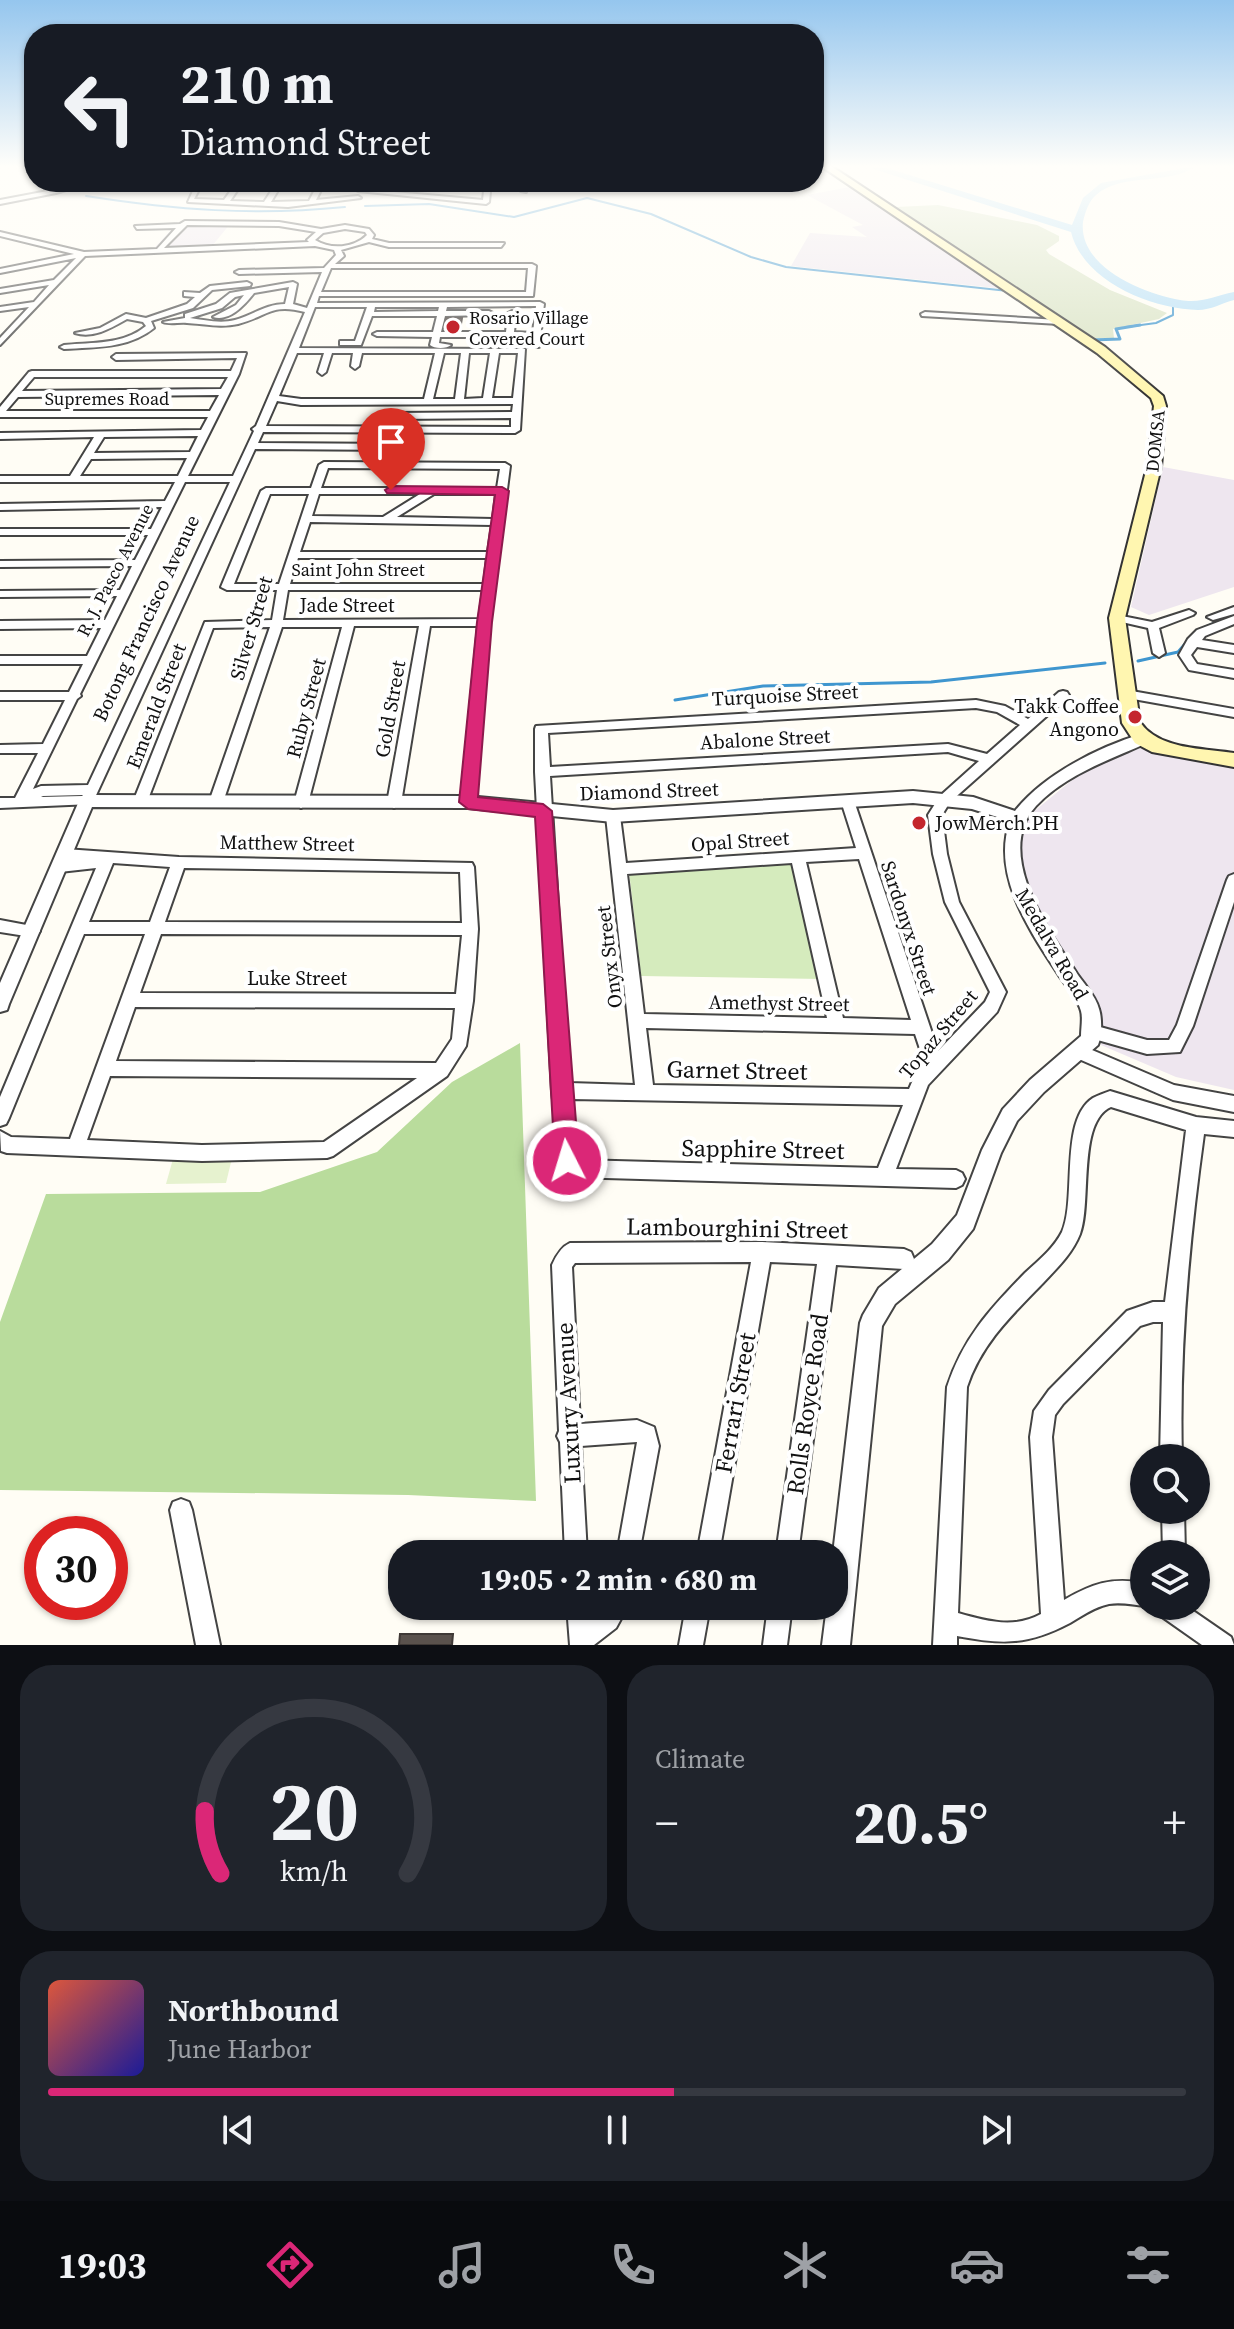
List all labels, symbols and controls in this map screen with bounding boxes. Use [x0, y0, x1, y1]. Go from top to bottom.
text: 210 m [180, 45, 334, 122]
icon: left [48, 56, 152, 160]
text: Diamond Street [180, 118, 430, 167]
place label: Rosario Village Covered Court [469, 305, 589, 351]
marker: Rosario Village Covered Court [444, 318, 462, 336]
street label: Supremes Road [45, 386, 169, 411]
pin [357, 408, 425, 490]
street label: DOMSA [1139, 409, 1171, 473]
icon: arrive [369, 420, 413, 464]
street label: R. J. Pasco Avenue [71, 499, 159, 641]
street label: Botong Francisco Avenue [86, 510, 206, 726]
street label: Saint John Street [291, 557, 425, 582]
street label: Silver Street [223, 572, 279, 683]
street label: Jade Street [298, 591, 395, 619]
street label: Emerald Street [119, 639, 193, 773]
street label: Ruby Street [279, 654, 333, 761]
street label: Gold Street [368, 658, 412, 760]
street label: Turquoise Street [711, 677, 859, 713]
place label: Takk Coffee Angono [1014, 692, 1119, 743]
marker: Takk Coffee Angono [1126, 708, 1144, 726]
street label: Abalone Street [699, 722, 831, 756]
street label: Diamond Street [579, 775, 719, 807]
place label: JowMerch.PH [934, 809, 1059, 837]
marker: JowMerch.PH [910, 814, 928, 832]
street label: Opal Street [690, 824, 790, 858]
street label: Matthew Street [219, 828, 355, 858]
street label: Sardonyx Street [874, 857, 944, 999]
street label: Medalva Road [1009, 883, 1096, 1006]
street label: Onyx Street [589, 904, 629, 1010]
street label: Luke Street [247, 964, 348, 992]
street label: Topaz Street [892, 983, 984, 1085]
street label: Amethyst Street [708, 988, 850, 1018]
street label: Garnet Street [666, 1052, 808, 1088]
position arrow [525, 1119, 609, 1203]
street label: Sapphire Street [681, 1131, 845, 1167]
street label: Lambourghini Street [626, 1210, 848, 1246]
street label: Rolls Royce Road [778, 1311, 836, 1497]
street label: Luxury Avenue [547, 1322, 589, 1484]
street label: Ferrari Street [706, 1330, 764, 1476]
map controls [1130, 1444, 1210, 1620]
button: search [1130, 1444, 1210, 1524]
speed limit sign: 30 [24, 1516, 128, 1620]
button: layers [1130, 1540, 1210, 1620]
text: 19:05 · 2 min · 680 m [479, 1559, 757, 1600]
text: Climate [655, 1741, 745, 1777]
text: 20 [268, 1754, 359, 1868]
text: 20.5° [853, 1781, 988, 1863]
text: − [655, 1792, 678, 1853]
text: + [1163, 1792, 1186, 1853]
text: km/h [279, 1851, 348, 1891]
text: Northbound [168, 1990, 339, 2031]
text: June Harbor [168, 2031, 311, 2067]
icon: previous [216, 2108, 260, 2152]
icon: pause [595, 2108, 639, 2152]
icon: next [974, 2108, 1018, 2152]
icon: directions [262, 2237, 318, 2293]
icon: music [434, 2237, 490, 2293]
icon: phone [605, 2237, 661, 2293]
icon: climate [777, 2237, 833, 2293]
icon: car [949, 2237, 1005, 2293]
icon: filters [1120, 2237, 1176, 2293]
text: 19:03 [58, 2241, 147, 2290]

